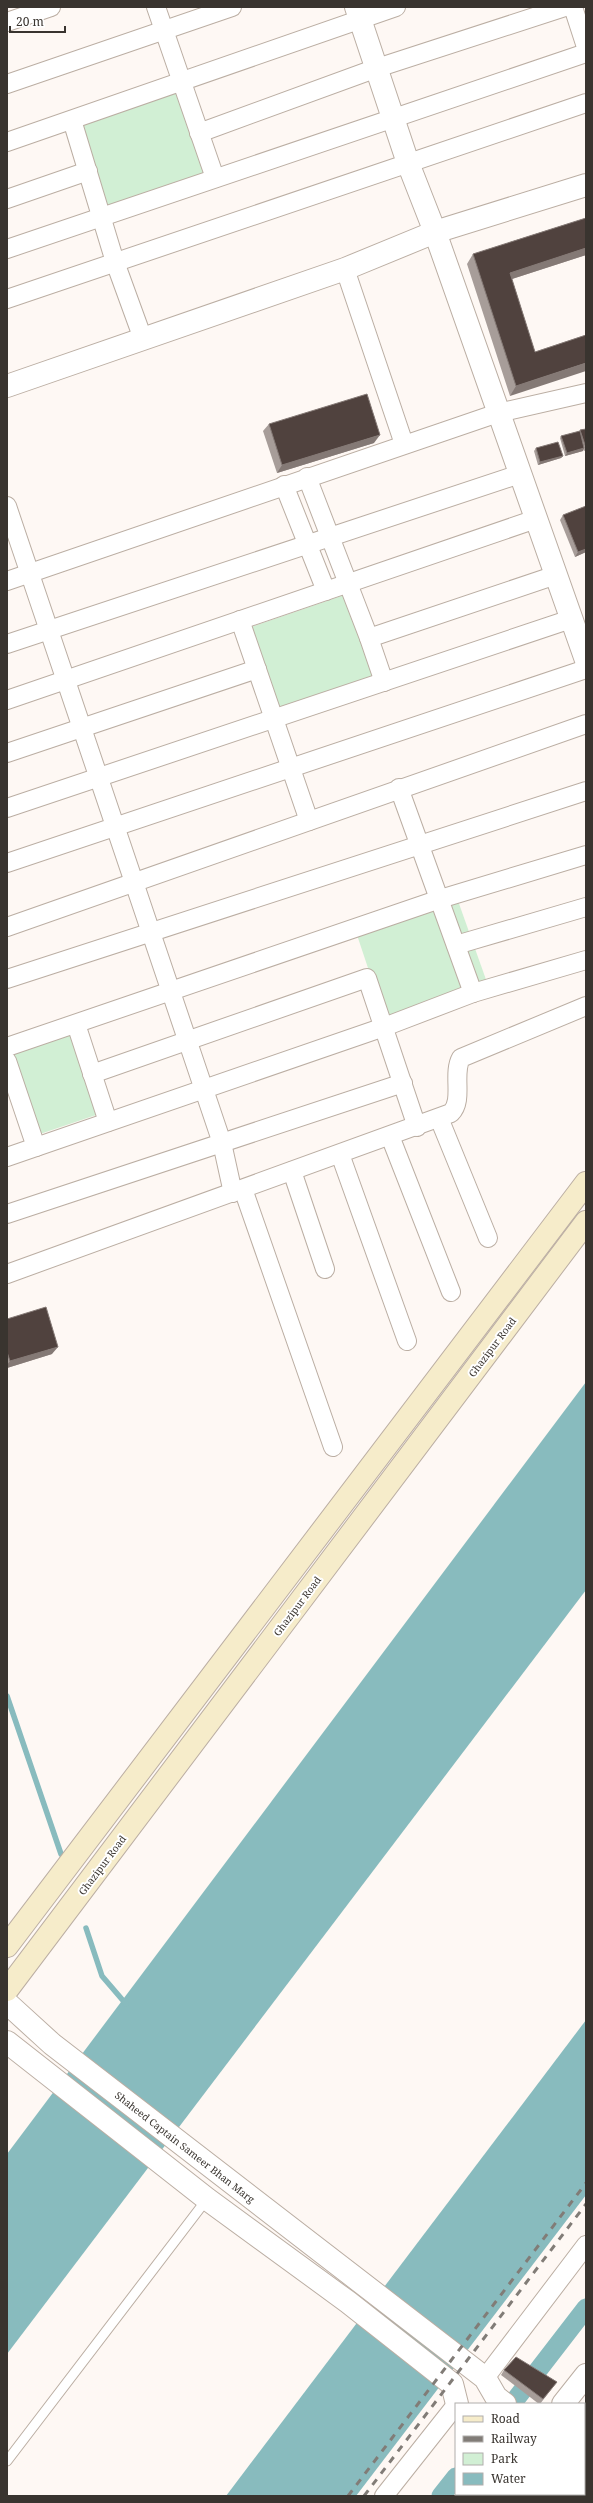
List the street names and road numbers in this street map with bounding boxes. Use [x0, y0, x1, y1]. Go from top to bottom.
street label: Ghazipur Road [465, 1314, 519, 1380]
street label: Ghazipur Road [270, 1573, 324, 1639]
street label: Ghazipur Road [75, 1832, 129, 1898]
street label: Shaheed Captain Sameer Bhan Marg [112, 2088, 258, 2206]

